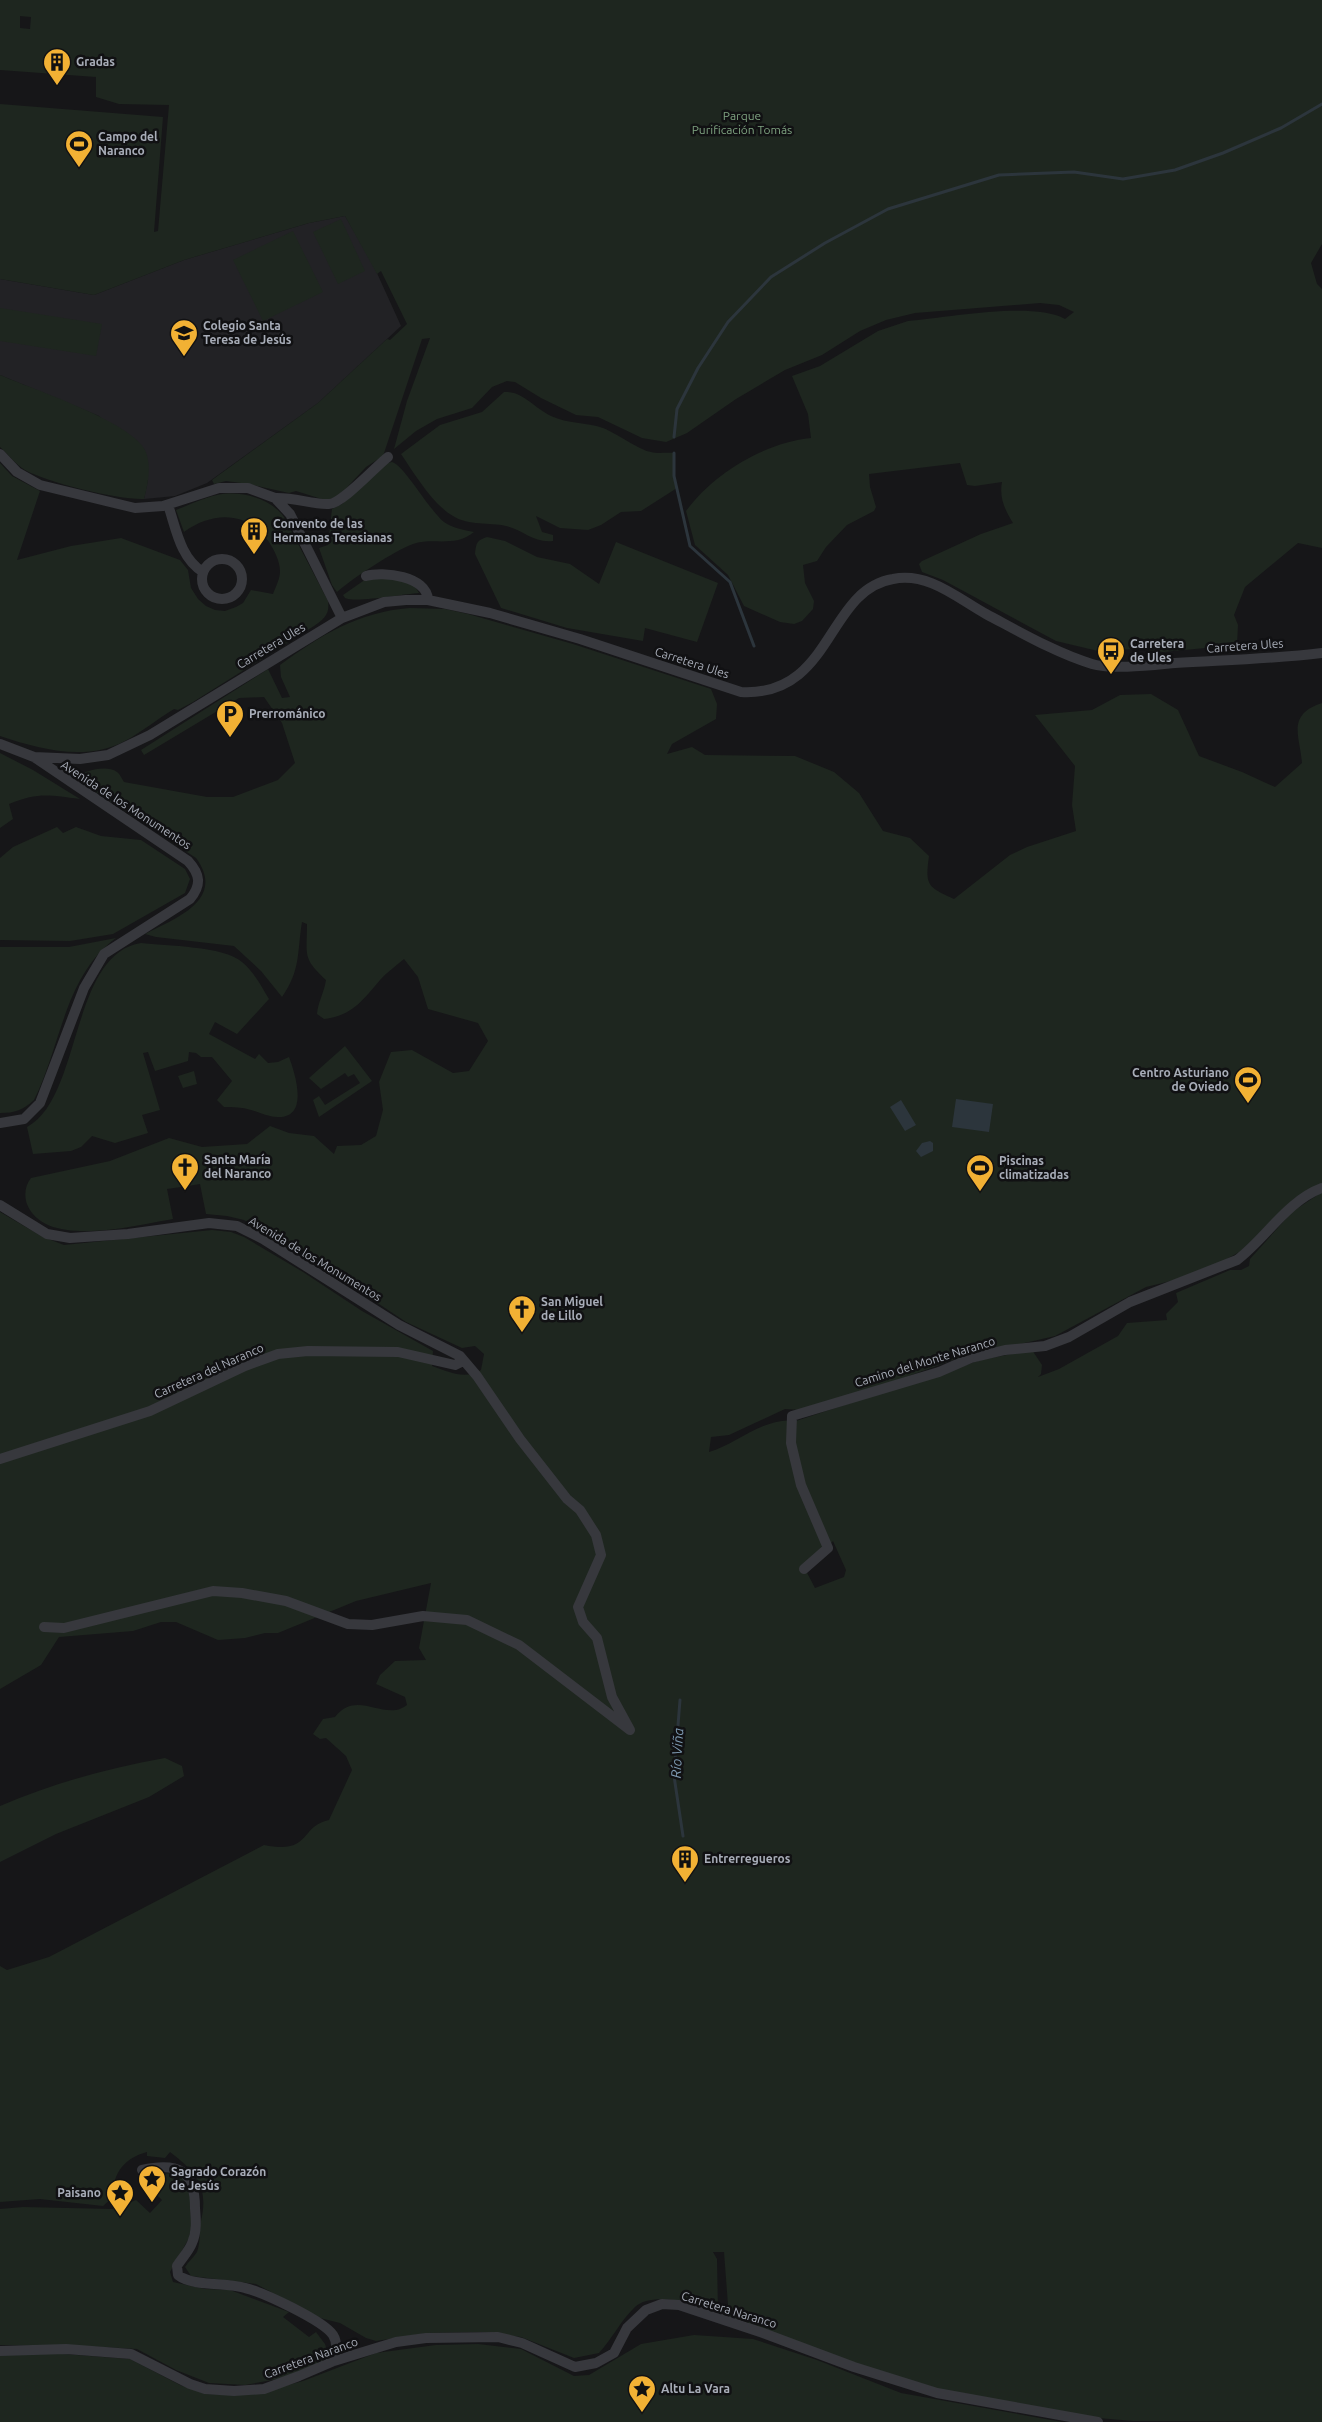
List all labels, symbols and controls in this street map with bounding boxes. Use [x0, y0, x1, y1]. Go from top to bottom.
building icon: Gradas [42, 47, 72, 86]
place label: Gradas [76, 55, 115, 68]
park label: Parque Purificación Tomás [692, 109, 792, 136]
sports icon: Campo del Naranco [64, 129, 94, 168]
place label: Campo del Naranco [98, 130, 158, 157]
school or university icon: Colegio Santa Teresa de Jesús [169, 318, 199, 357]
place label: Colegio Santa Teresa de Jesús [203, 319, 292, 346]
building icon: Convento de las Hermanas Teresianas [239, 516, 269, 555]
place label: Convento de las Hermanas Teresianas [273, 517, 393, 544]
street label: Carretera Ules [234, 620, 307, 671]
bus stop icon: Carretera de Ules [1096, 636, 1126, 675]
street label: Carretera Ules [1206, 636, 1284, 655]
place label: Carretera de Ules [1130, 637, 1184, 664]
street label: Carretera Ules [653, 644, 731, 681]
parking icon: Prerrománico [215, 699, 245, 738]
place label: Prerrománico [249, 707, 325, 720]
street label: Avenida de los Monumentos [59, 758, 194, 851]
sports icon: Centro Asturiano de Oviedo [1233, 1065, 1263, 1104]
place label: Centro Asturiano de Oviedo [1132, 1066, 1229, 1093]
church icon: Santa María del Naranco [170, 1152, 200, 1191]
place label: Santa María del Naranco [204, 1153, 271, 1180]
sports icon: Piscinas climatizadas [965, 1153, 995, 1192]
place label: Piscinas climatizadas [999, 1154, 1069, 1181]
street label: Avenida de los Monumentos [247, 1214, 384, 1303]
church icon: San Miguel de Lillo [507, 1294, 537, 1333]
place label: San Miguel de Lillo [541, 1295, 603, 1322]
street label: Camino del Monte Naranco [853, 1334, 997, 1389]
street label: Carretera del Naranco [152, 1341, 266, 1401]
water label: Río Viña [668, 1727, 686, 1779]
building icon: Entrerregueros [670, 1844, 700, 1883]
place label: Entrerregueros [704, 1852, 791, 1865]
place icon: Sagrado Corazón de Jesús [137, 2164, 167, 2203]
place label: Sagrado Corazón de Jesús [171, 2165, 266, 2192]
place icon: Paisano [105, 2178, 135, 2217]
place label: Paisano [57, 2186, 101, 2199]
street label: Carretera Naranco [680, 2289, 778, 2330]
street label: Carretera Naranco [262, 2335, 360, 2381]
place icon: Altu La Vara [627, 2374, 657, 2413]
place label: Altu La Vara [661, 2382, 730, 2395]

